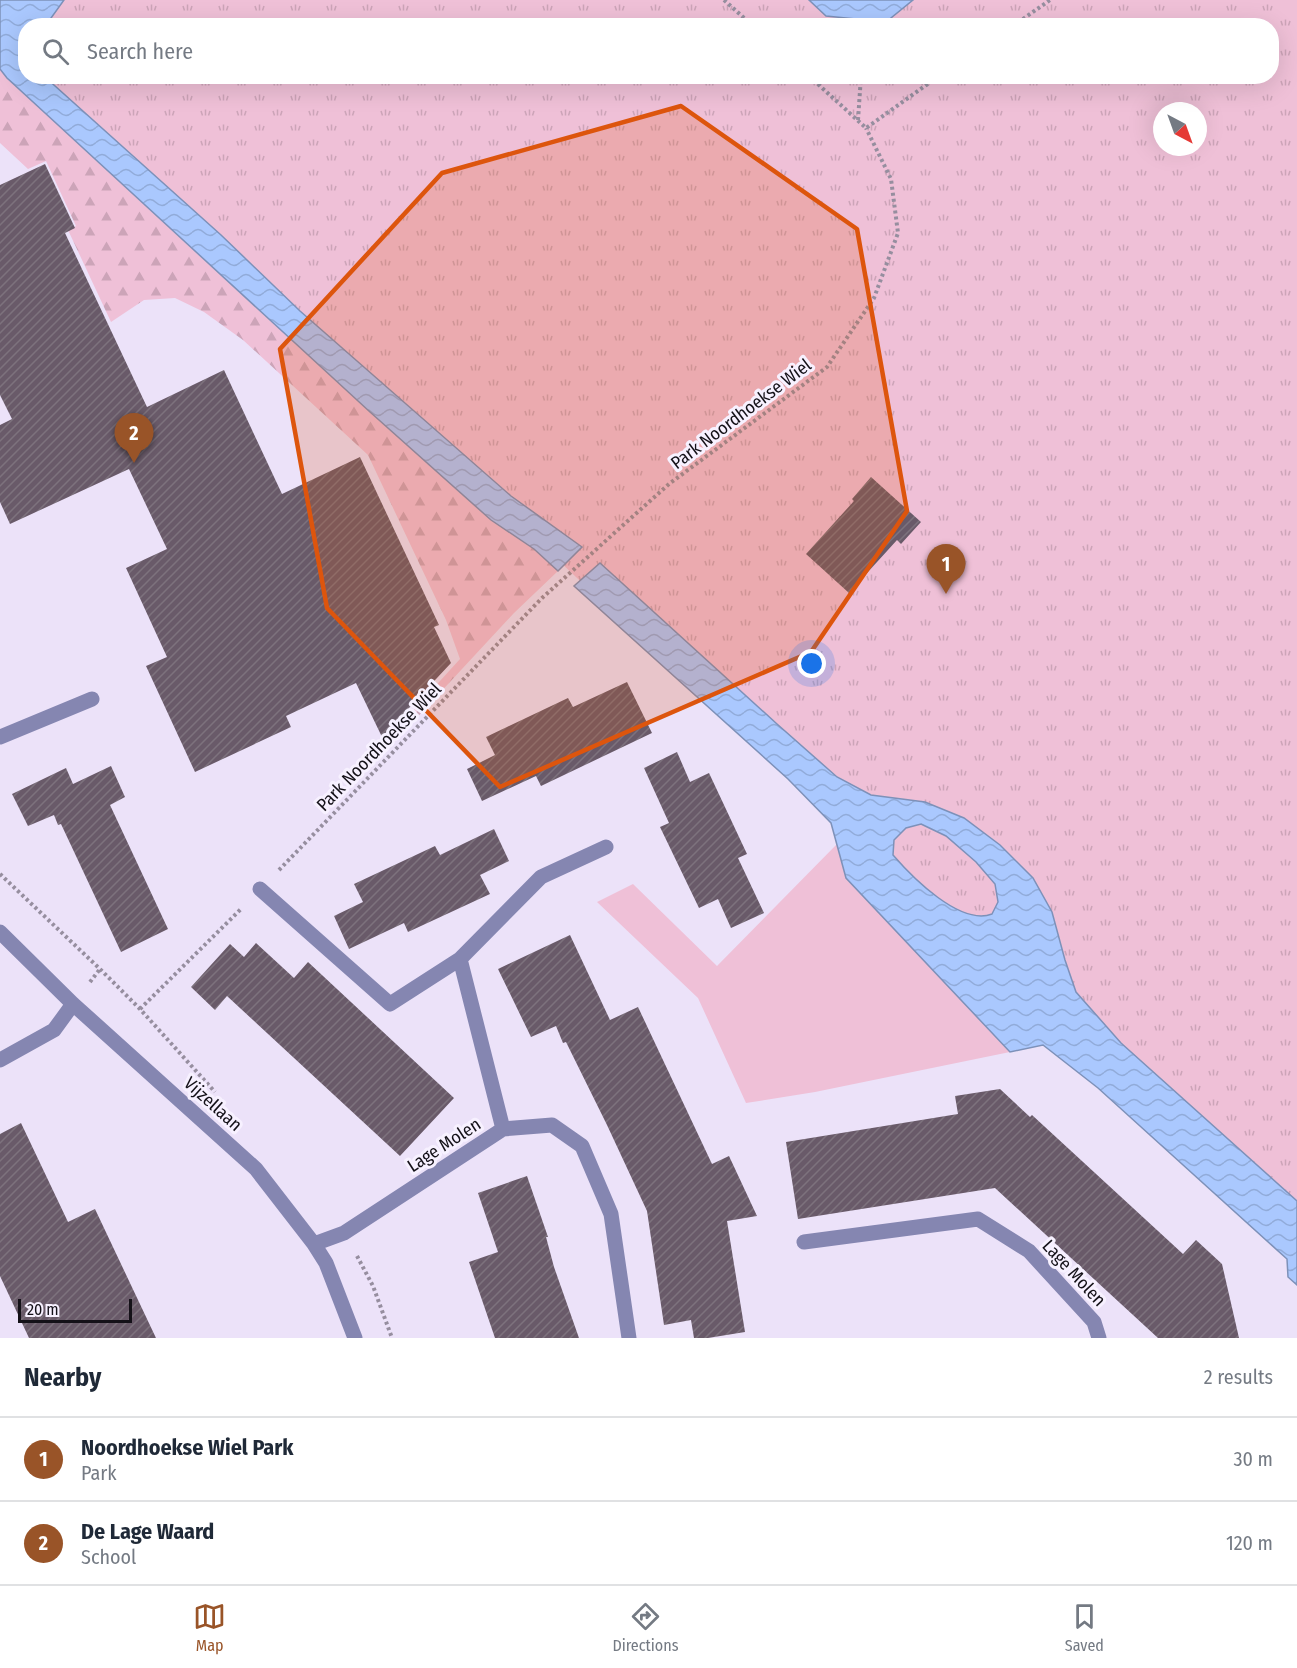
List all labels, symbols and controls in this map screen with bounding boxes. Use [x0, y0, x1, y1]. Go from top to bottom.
search box [18, 18, 1279, 84]
icon: search [39, 35, 72, 68]
text: Search here [87, 38, 193, 65]
north arrow [1153, 102, 1207, 156]
street label: Park Noordhoekse Wiel [666, 354, 816, 474]
pin: 2 [114, 414, 154, 463]
pin: 1 [926, 544, 966, 594]
your location [797, 649, 826, 678]
street label: Park Noordhoekse Wiel [312, 678, 446, 816]
street label: Vijzellaan [179, 1072, 247, 1136]
street label: Lage Molen [403, 1113, 485, 1177]
street label: Lage Molen [1038, 1235, 1110, 1311]
scale bar [18, 1296, 132, 1324]
text: 20 m [27, 1300, 58, 1319]
text: Nearby [24, 1362, 101, 1393]
text: 2 results [1204, 1365, 1273, 1389]
text: Noordhoekse Wiel Park [81, 1434, 294, 1461]
text: 1 [39, 1447, 48, 1471]
text: 30 m [1233, 1447, 1273, 1471]
text: Park [81, 1461, 117, 1485]
text: De Lage Waard [81, 1518, 214, 1545]
text: 2 [39, 1531, 48, 1555]
text: 120 m [1226, 1531, 1273, 1555]
text: School [81, 1545, 136, 1569]
tab: Map [193, 1600, 226, 1655]
tab: Directions [612, 1600, 679, 1655]
tab: Saved [1065, 1600, 1104, 1655]

